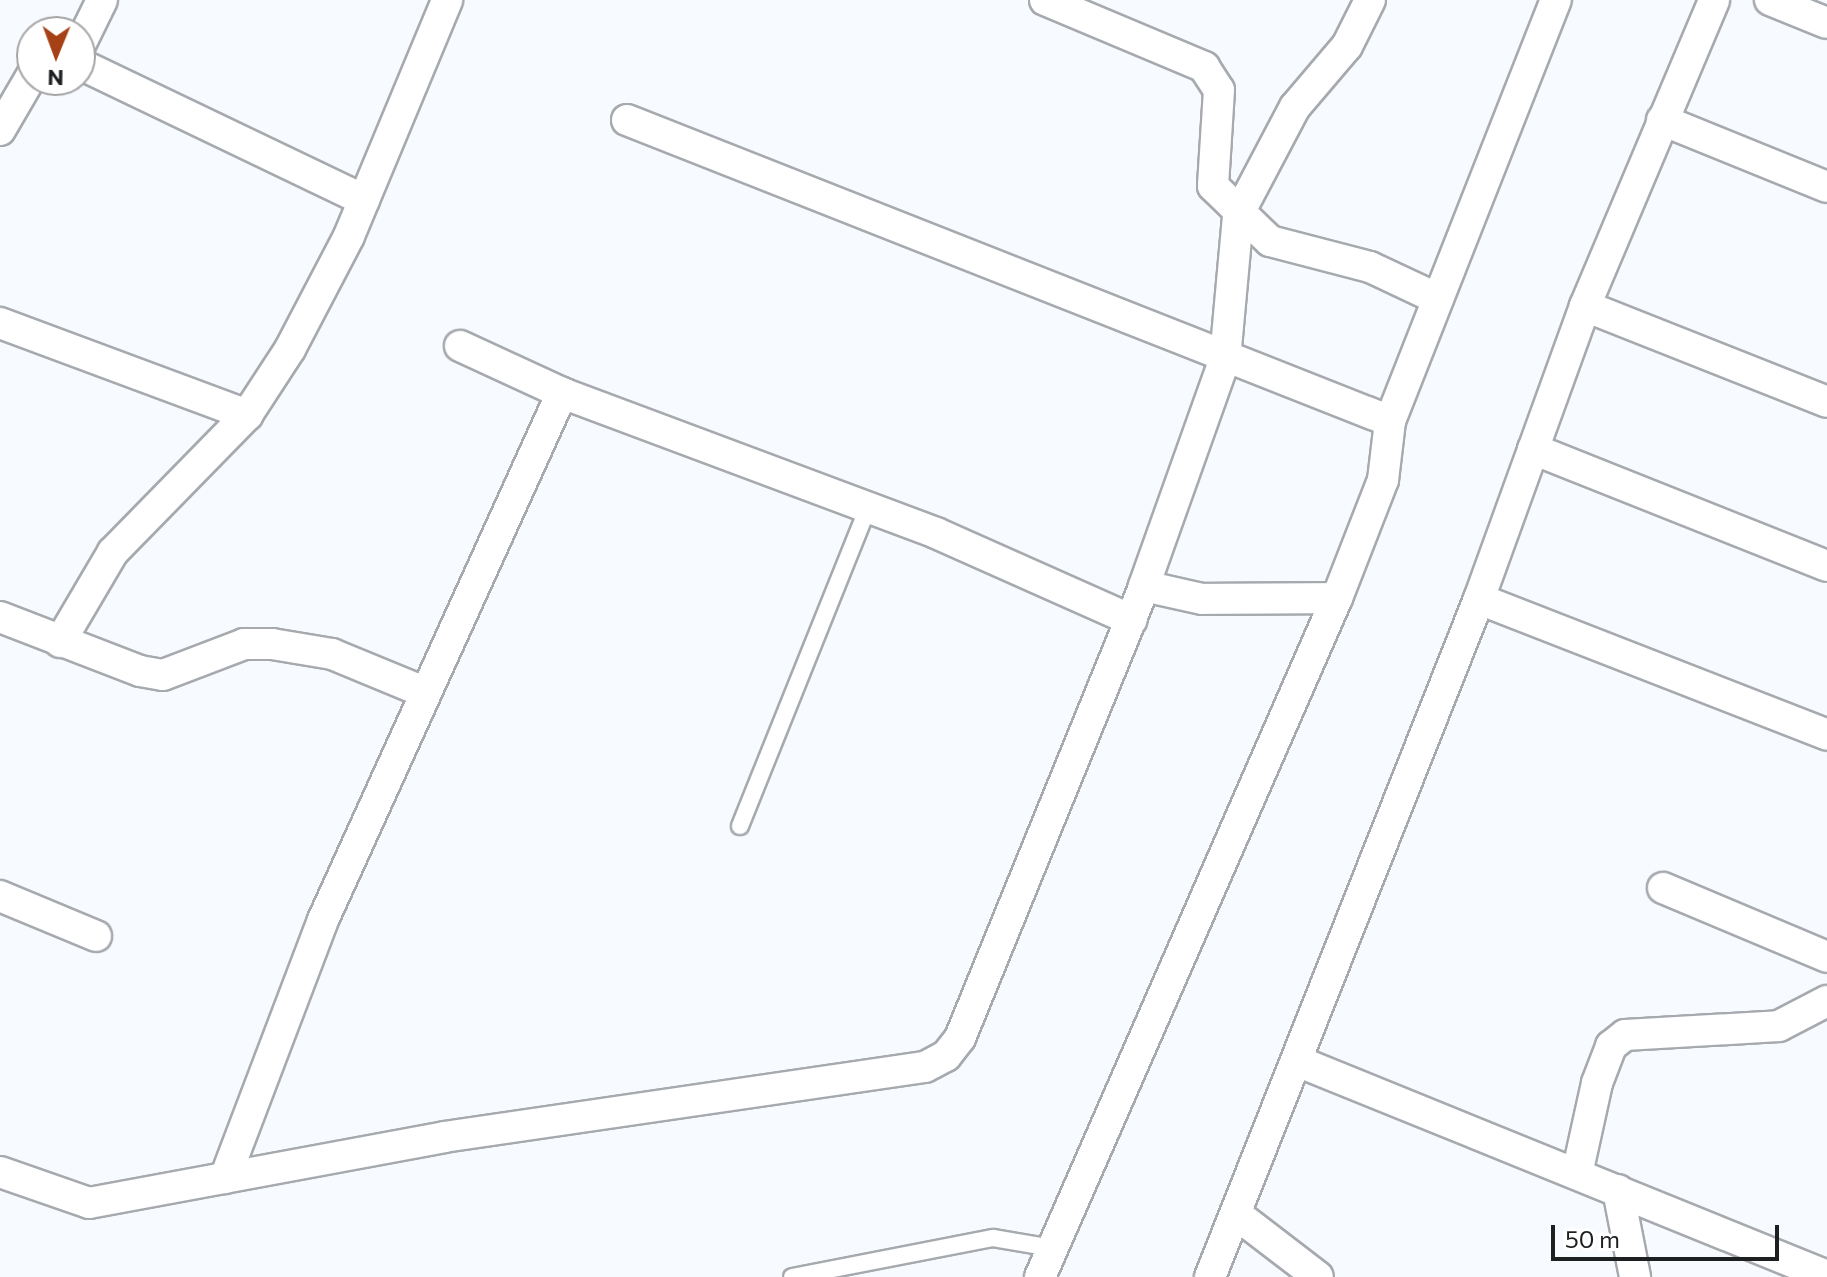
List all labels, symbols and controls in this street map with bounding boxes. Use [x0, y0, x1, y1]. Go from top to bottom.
north arrow [16, 16, 96, 96]
text: N [47, 65, 64, 92]
scale bar [1555, 1209, 1783, 1259]
text: 50 m [1565, 1224, 1620, 1253]

